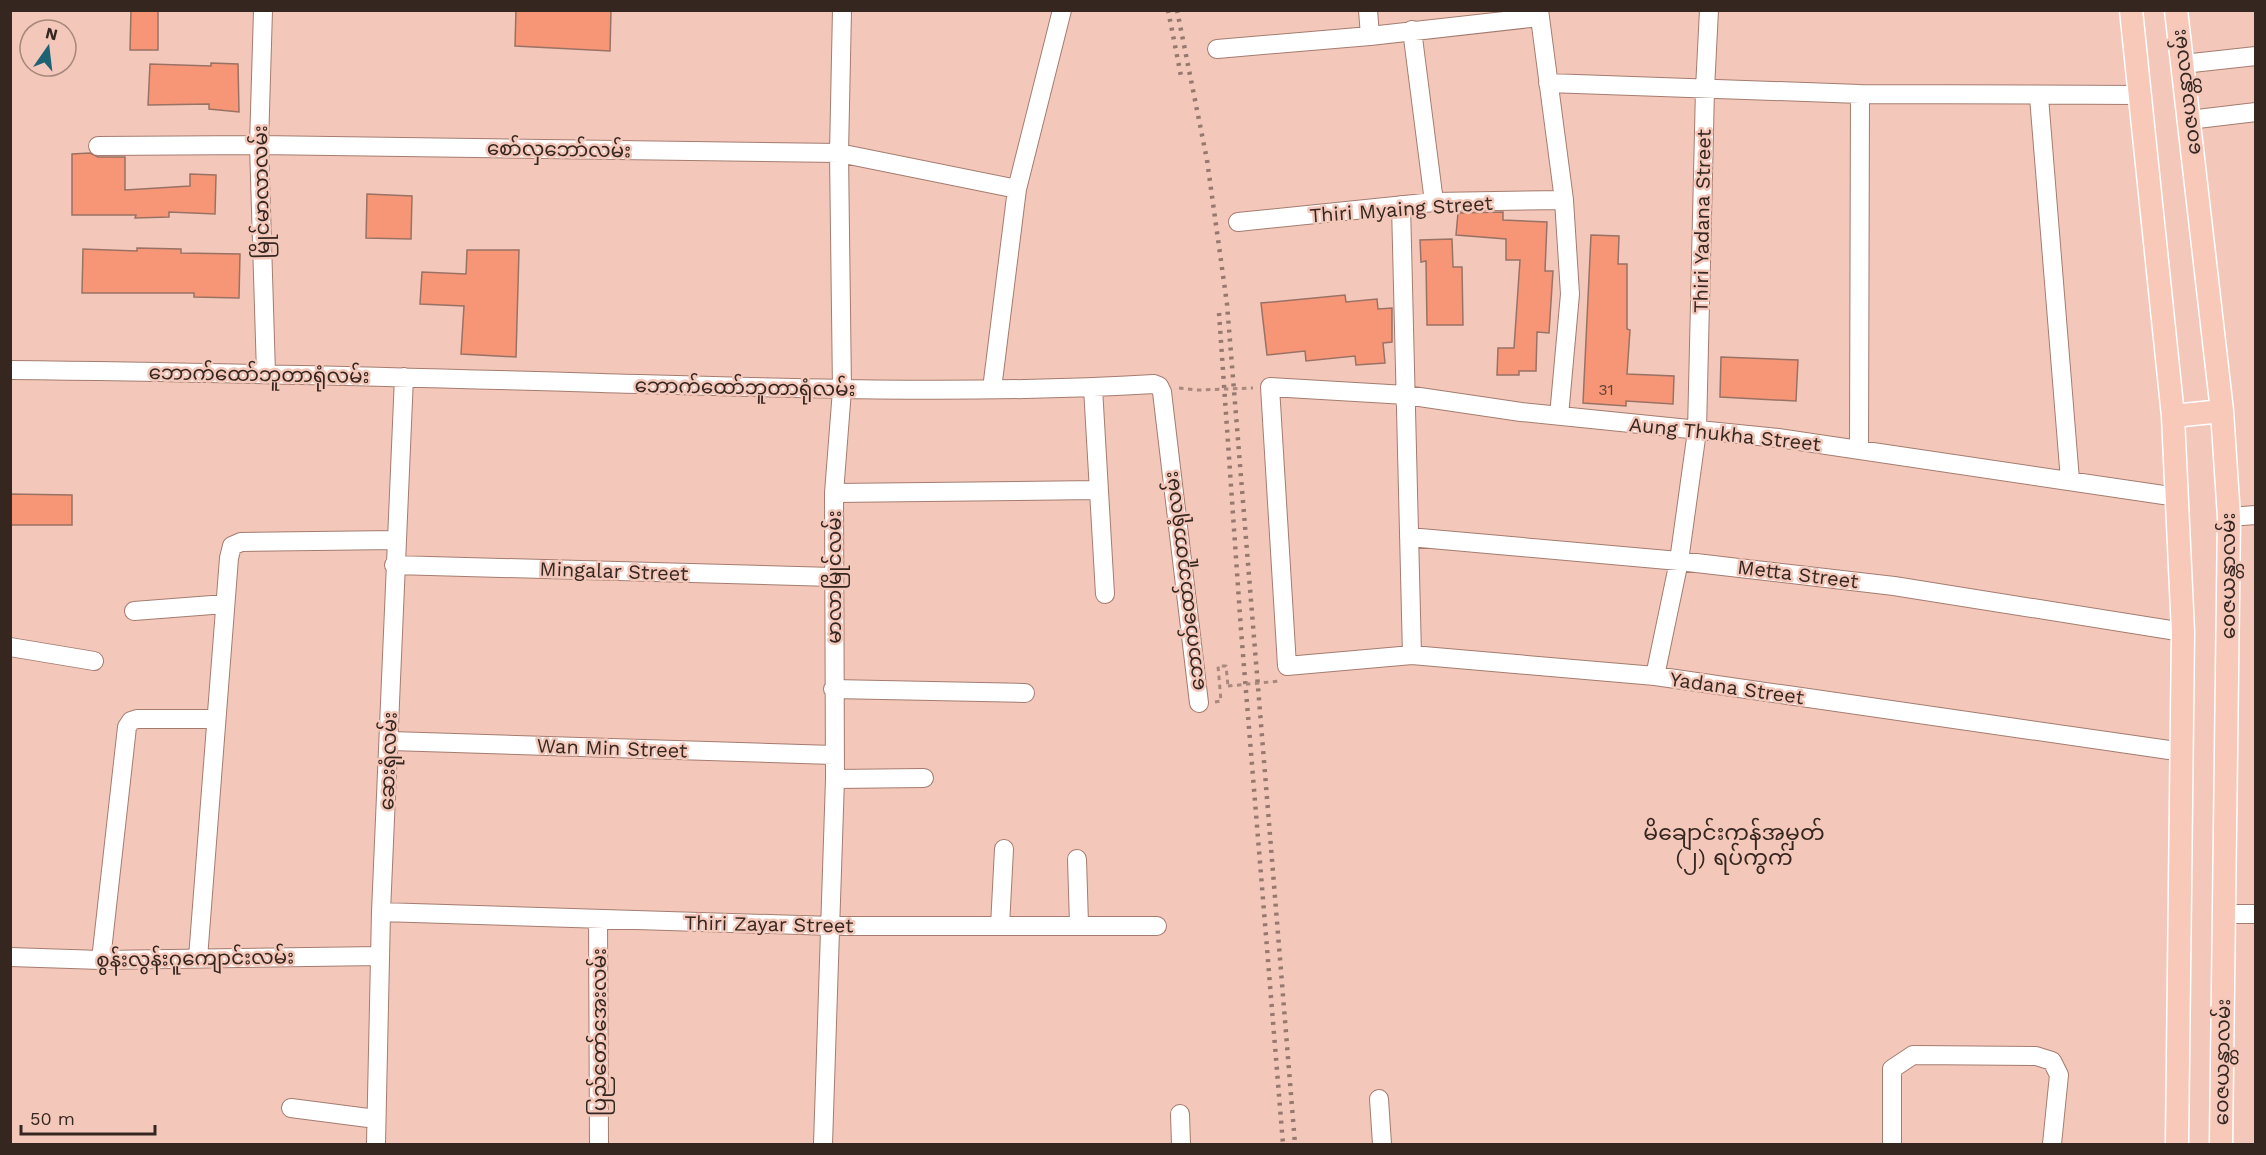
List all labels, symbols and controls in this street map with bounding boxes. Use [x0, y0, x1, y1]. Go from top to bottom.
north arrow [18, 18, 78, 78]
text: N [43, 23, 60, 45]
street label: ဝေဇယန္တာလမ်း [2164, 27, 2210, 157]
street label: မြိုင်မာလာလမ်း [246, 125, 278, 259]
street label: Thiri Yadana Street [1688, 128, 1716, 313]
street label: စော်လှဘော်လမ်း [487, 134, 631, 167]
street label: Thiri Myaing Street [1309, 191, 1494, 227]
street label: ဘောက်ထော်ဘူတာရုံလမ်း [148, 358, 370, 393]
street label: ဘောက်ထော်ဘူတာရုံလမ်း [634, 371, 856, 406]
house number: 31 [1598, 380, 1614, 399]
street label: Aung Thukha Street [1628, 412, 1823, 456]
street label: ဘောက်ထော်ဘူတာရုံလမ်း [1157, 469, 1214, 692]
street label: မာလာမြိုင်လမ်း [820, 510, 850, 644]
street label: ဝေဇယန္တာလမ်း [2214, 513, 2244, 639]
street label: Metta Street [1736, 555, 1860, 593]
street label: Mingalar Street [539, 556, 689, 586]
street label: Yadana Street [1668, 667, 1806, 709]
street label: ဆေးရုံလမ်း [372, 711, 407, 811]
street label: Wan Min Street [536, 733, 688, 763]
district label: မိချောင်းကန်အမှတ် (၂) ရပ်ကွက် [1643, 817, 1825, 875]
street label: Thiri Zayar Street [684, 911, 854, 937]
street label: စွန်းလွန်းဂူကျောင်းလမ်း [96, 942, 294, 977]
street label: ပြည်တော်အေးလမ်း [585, 948, 615, 1116]
street label: ဝေဇယန္တာလမ်း [2207, 998, 2239, 1126]
scale bar [21, 1098, 154, 1136]
text: 50 m [30, 1108, 75, 1129]

